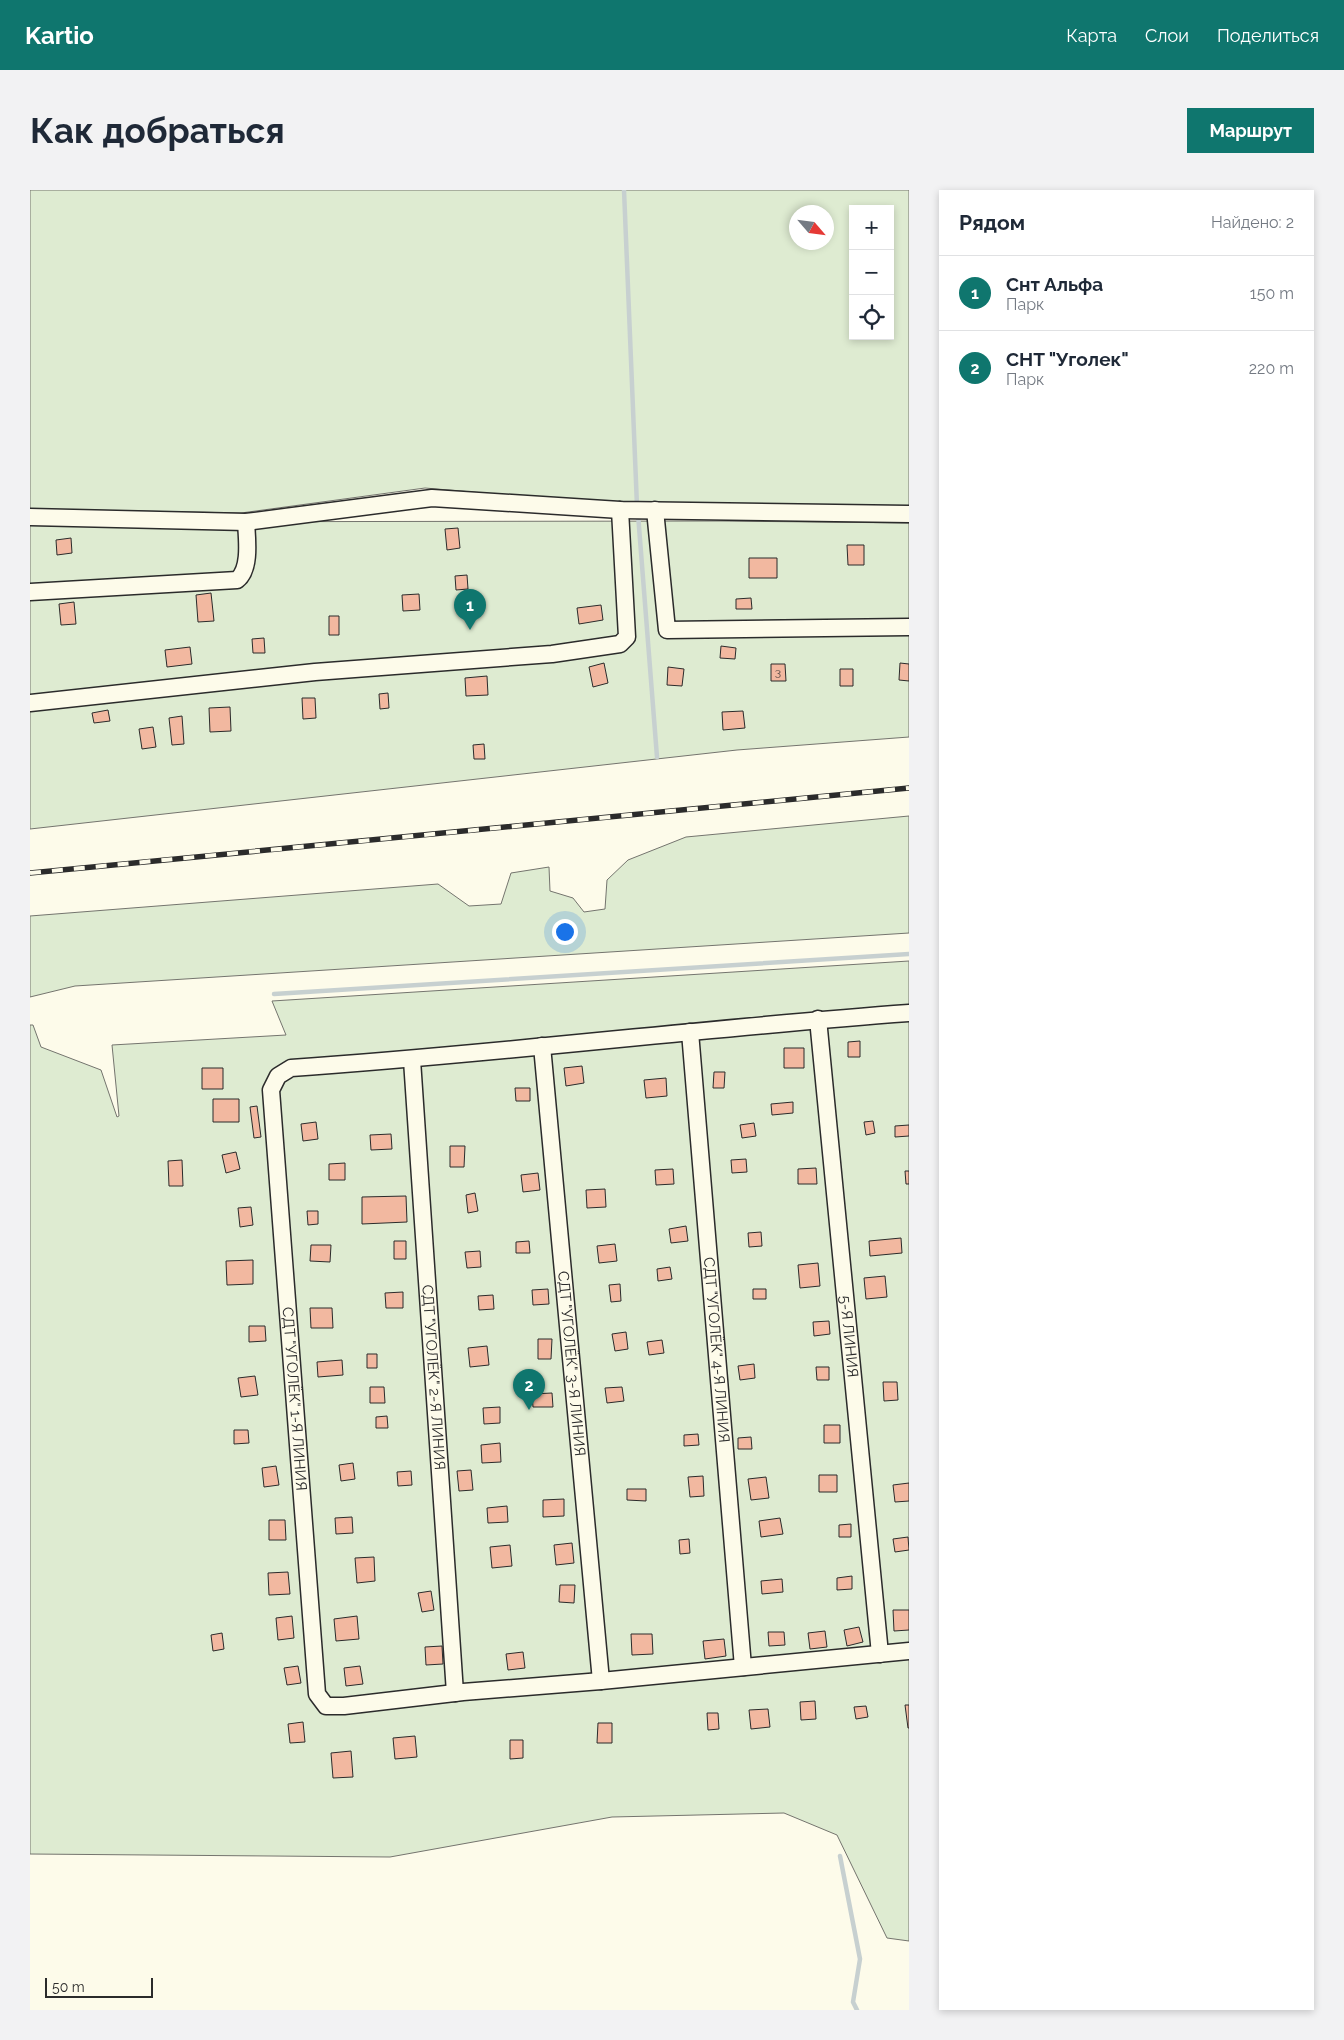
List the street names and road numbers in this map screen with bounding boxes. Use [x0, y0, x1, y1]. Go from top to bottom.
street label: СДТ "УГОЛЁК" 4-Я ЛИНИЯ [700, 1256, 733, 1443]
street label: СДТ "УГОЛЁК" 3-Я ЛИНИЯ [554, 1270, 589, 1457]
street label: СДТ "УГОЛЁК" 2-Я ЛИНИЯ [418, 1284, 449, 1471]
street label: 5-Я ЛИНИЯ [836, 1295, 862, 1378]
street label: СДТ "УГОЛЁК" 1-Я ЛИНИЯ [279, 1306, 310, 1491]

